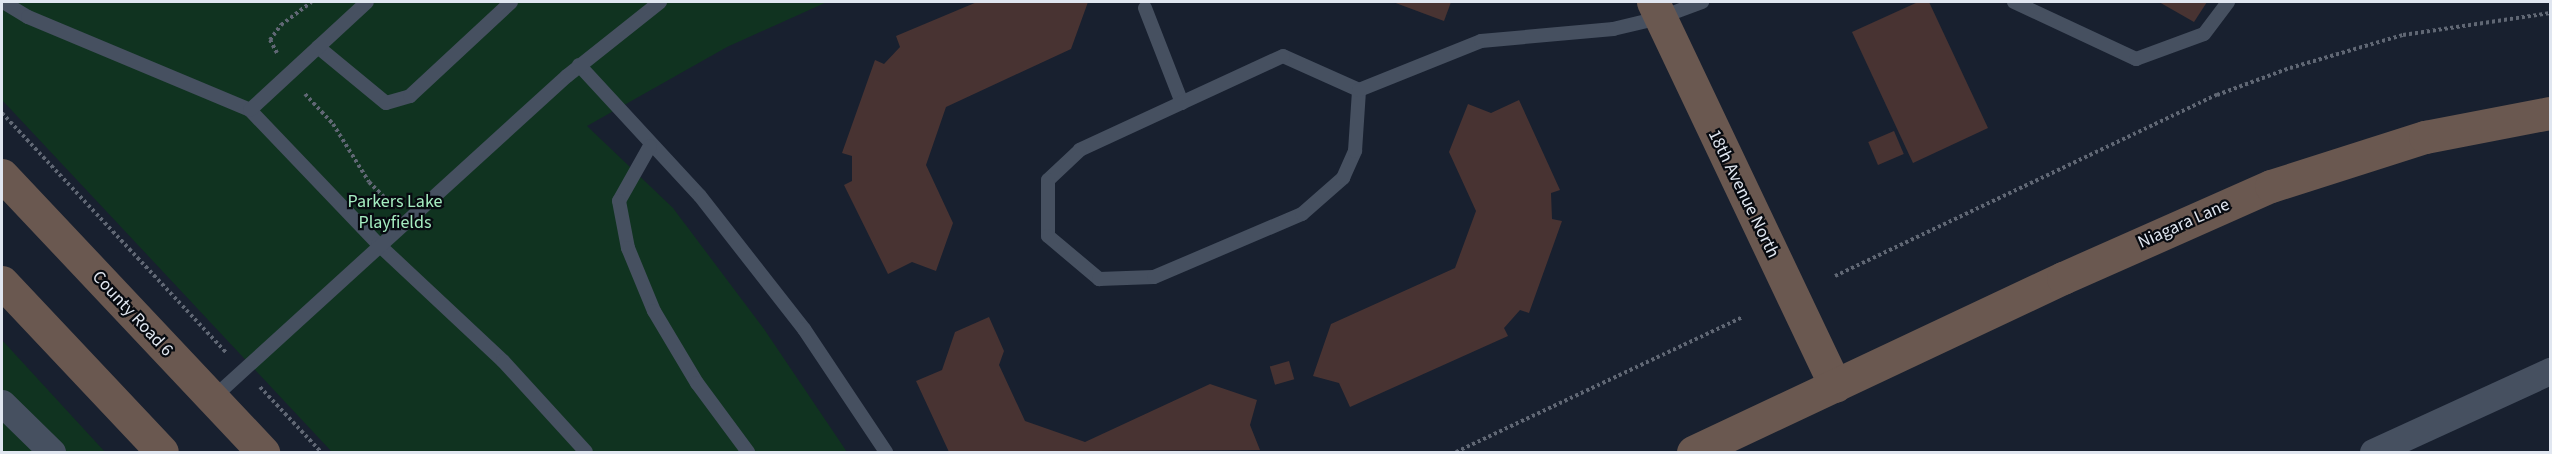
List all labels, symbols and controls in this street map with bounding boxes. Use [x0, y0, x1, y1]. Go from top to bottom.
street label: 18th Avenue North [1703, 126, 1783, 262]
park label: Parkers Lake Playfields [348, 192, 442, 234]
street label: Niagara Lane [2135, 194, 2233, 254]
street label: County Road 6 [87, 267, 177, 361]

